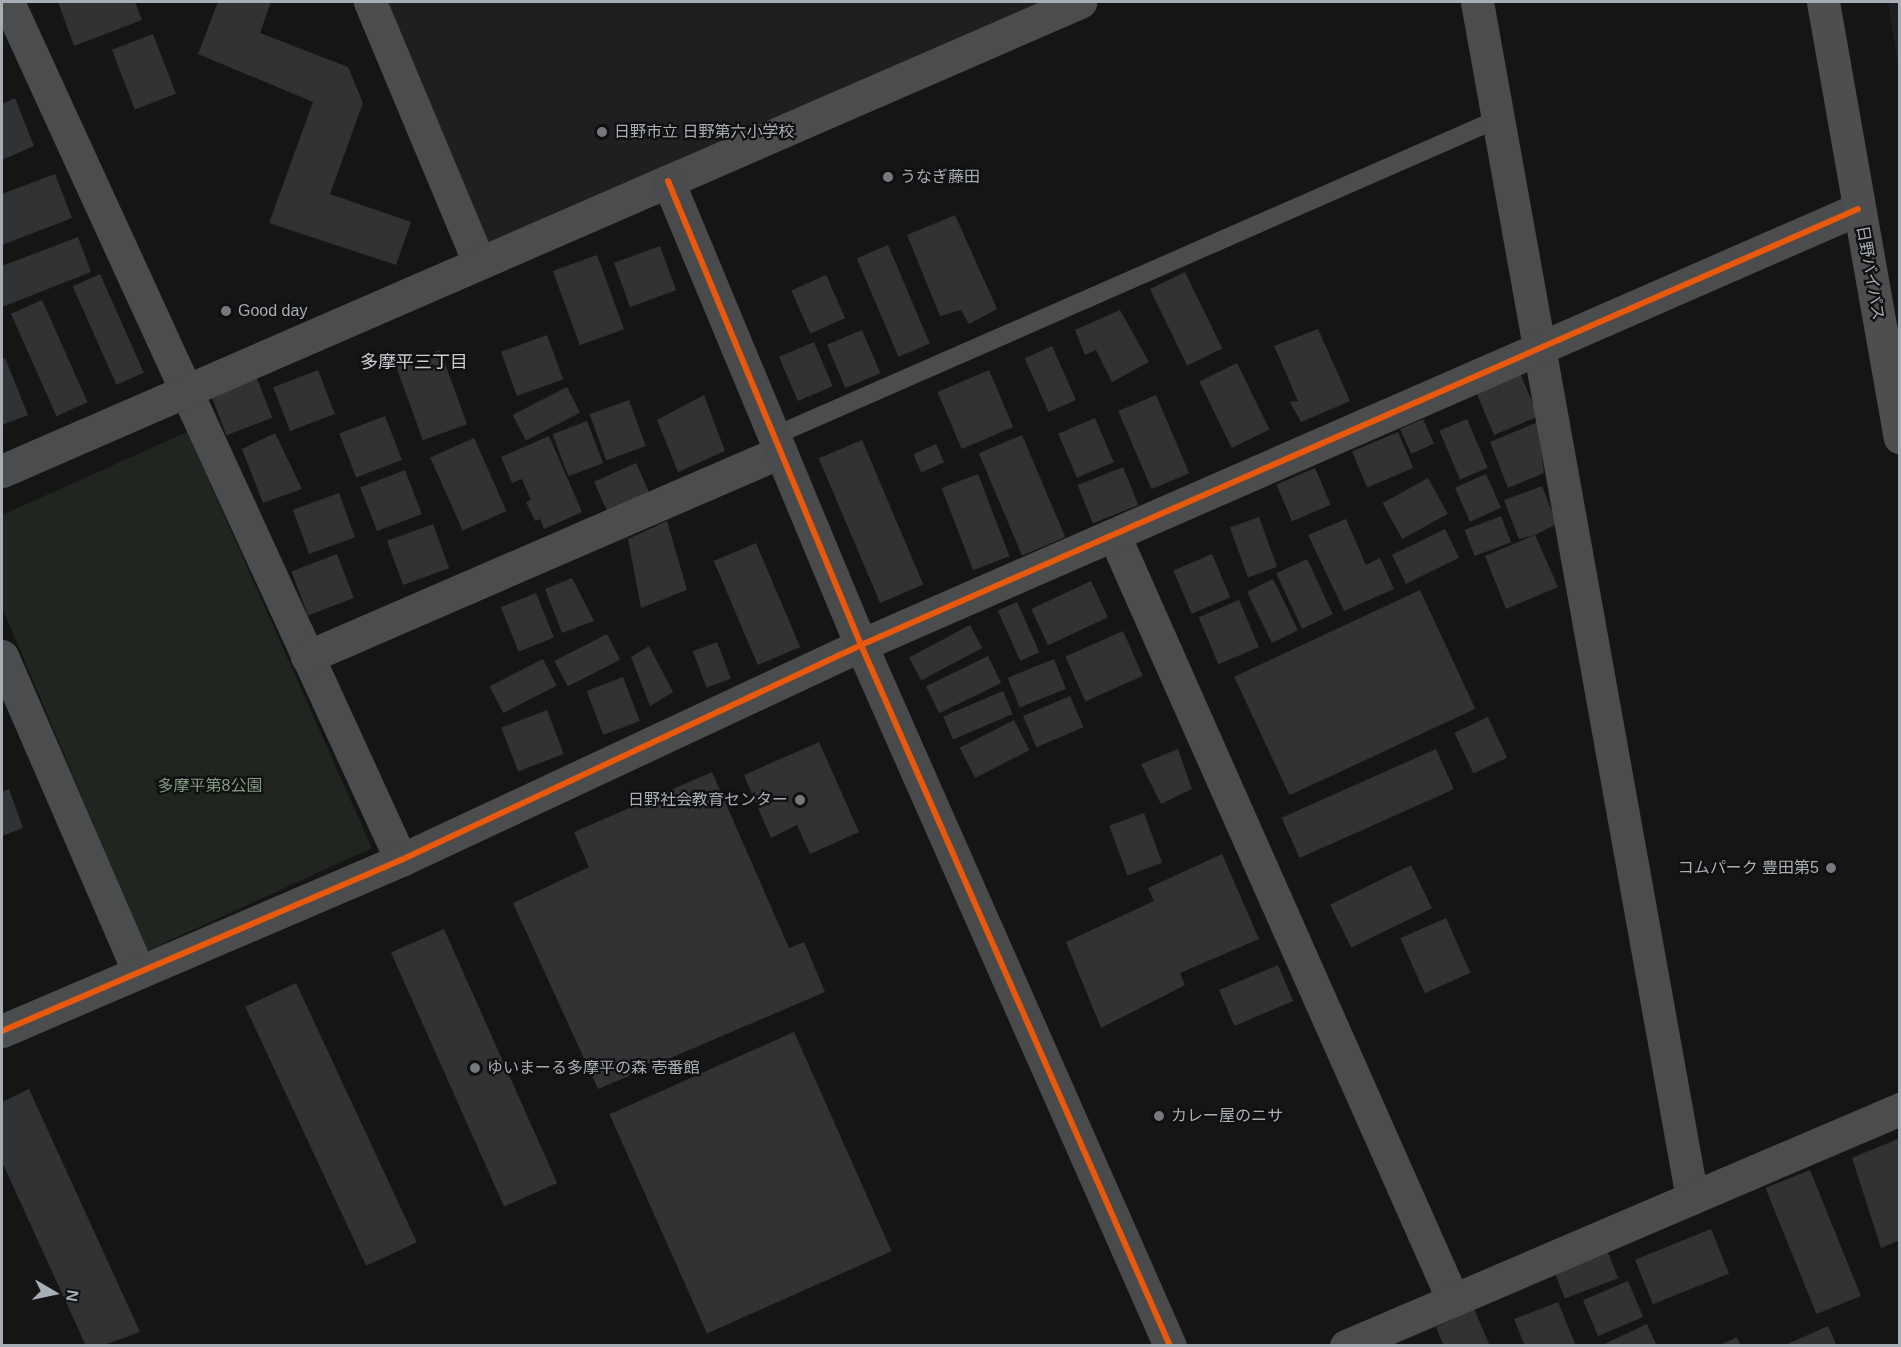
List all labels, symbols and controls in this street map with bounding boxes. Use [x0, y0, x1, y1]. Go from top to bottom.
place label: 日野市立 日野第六小学校 [614, 122, 794, 142]
marker: 日野市立 日野第六小学校 [595, 125, 609, 139]
place label: うなぎ藤田 [900, 167, 980, 187]
marker: うなぎ藤田 [881, 170, 895, 184]
street label: 日野バイパス [1852, 224, 1888, 322]
place label: Good day [238, 301, 307, 321]
marker: Good day [219, 304, 233, 318]
district label: 多摩平三丁目 [360, 351, 468, 373]
park label: 多摩平第8公園 [158, 776, 262, 796]
place label: 日野社会教育センター [628, 790, 788, 810]
marker: 日野社会教育センター [793, 793, 807, 807]
place label: コムパーク 豊田第5 [1678, 858, 1819, 878]
marker: コムパーク 豊田第5 [1824, 861, 1838, 875]
place label: ゆいまーる多摩平の森 壱番館 [487, 1058, 699, 1078]
marker: ゆいまーる多摩平の森 壱番館 [468, 1061, 482, 1075]
place label: カレー屋のニサ [1171, 1106, 1283, 1126]
marker: カレー屋のニサ [1152, 1109, 1166, 1123]
north arrow [24, 1263, 84, 1323]
text: N [63, 1289, 82, 1303]

